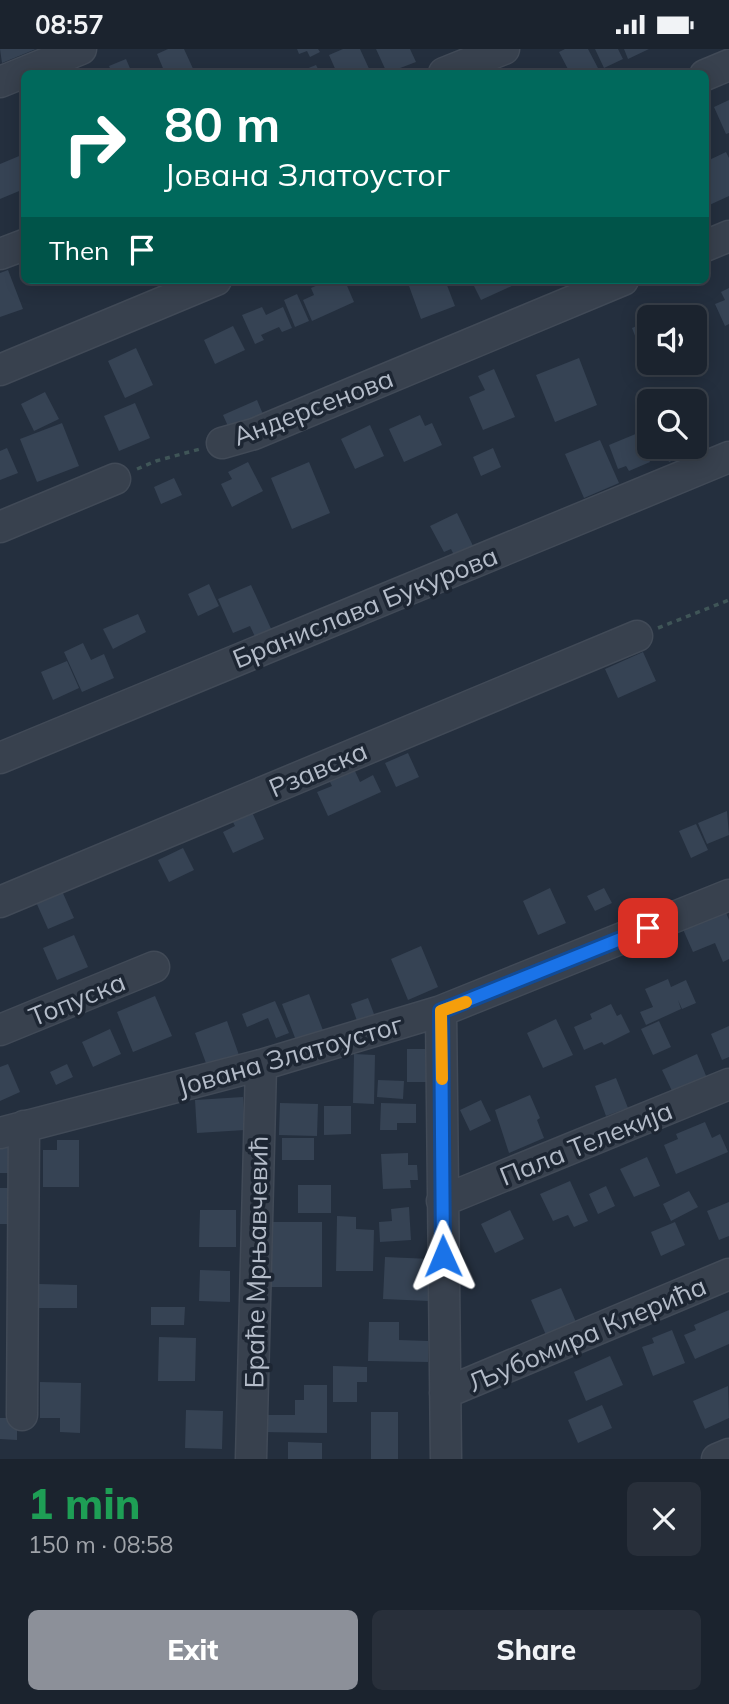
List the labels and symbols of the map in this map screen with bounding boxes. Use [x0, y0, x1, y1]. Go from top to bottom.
street label: Андерсенова [228, 361, 398, 453]
street label: Бранислава Букурова [228, 539, 502, 675]
street label: Рзавска [264, 734, 372, 804]
pin [618, 898, 678, 958]
street label: Топуска [24, 965, 130, 1033]
street label: Јована Златоустог [174, 1007, 407, 1103]
street label: Пала Телекија [495, 1093, 677, 1193]
street label: Браће Мрњавчевић [237, 1135, 275, 1389]
position arrow [406, 1219, 480, 1293]
street label: Љубомира Клерића [463, 1269, 711, 1399]

